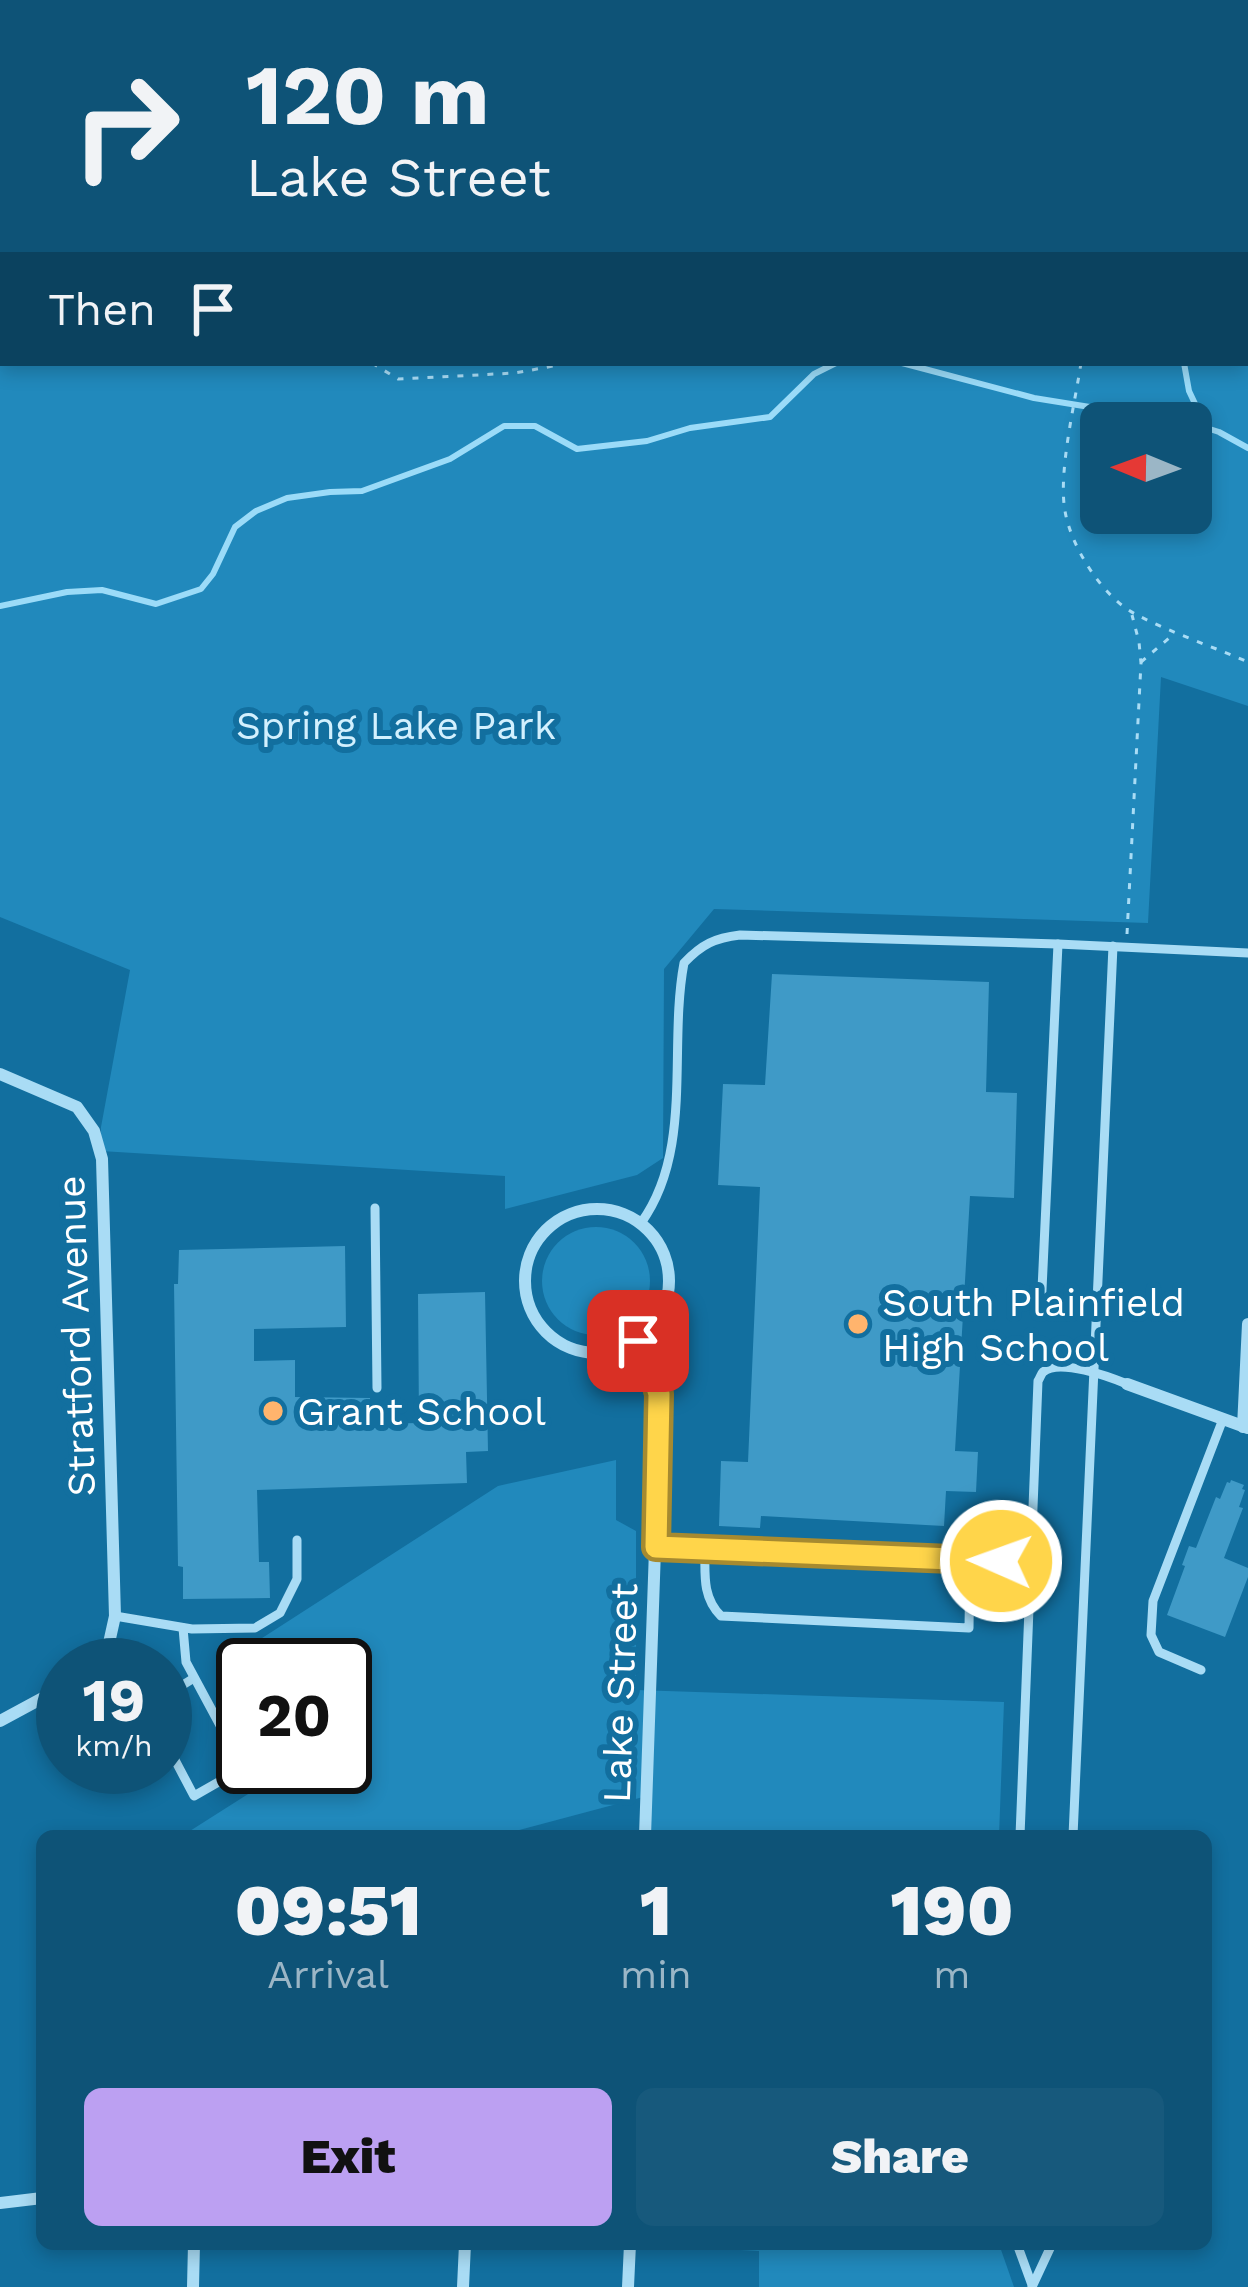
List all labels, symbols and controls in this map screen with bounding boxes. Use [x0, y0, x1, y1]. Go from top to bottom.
text: 120 m [246, 46, 489, 144]
icon: right [48, 48, 204, 204]
text: Lake Street [246, 146, 551, 209]
icon: arrive [180, 276, 246, 342]
text: Then [48, 283, 156, 336]
north arrow [1080, 402, 1212, 534]
map controls [1080, 402, 1212, 534]
park label: Spring Lake Park [236, 703, 556, 748]
street label: Stratford Avenue [48, 1175, 104, 1497]
place label: South Plainfield High School [882, 1280, 1185, 1370]
pin [587, 1290, 689, 1392]
icon: arrive [605, 1308, 671, 1374]
marker: South Plainfield High School [845, 1311, 871, 1337]
place label: Grant School [297, 1389, 546, 1434]
marker: Grant School [260, 1398, 286, 1424]
position arrow [938, 1498, 1064, 1624]
street label: Lake Street [594, 1582, 646, 1804]
speed limit sign: 20 [216, 1638, 372, 1794]
text: 19 [83, 1665, 145, 1736]
text: km/h [75, 1728, 153, 1763]
text: 09:51 [234, 1868, 422, 1952]
text: 1 [640, 1868, 672, 1952]
text: 190 [890, 1868, 1014, 1952]
text: Arrival [267, 1952, 389, 1997]
text: min [620, 1952, 692, 1997]
text: m [933, 1952, 970, 1997]
button: Exit [84, 2088, 612, 2226]
button: Share [636, 2088, 1164, 2226]

